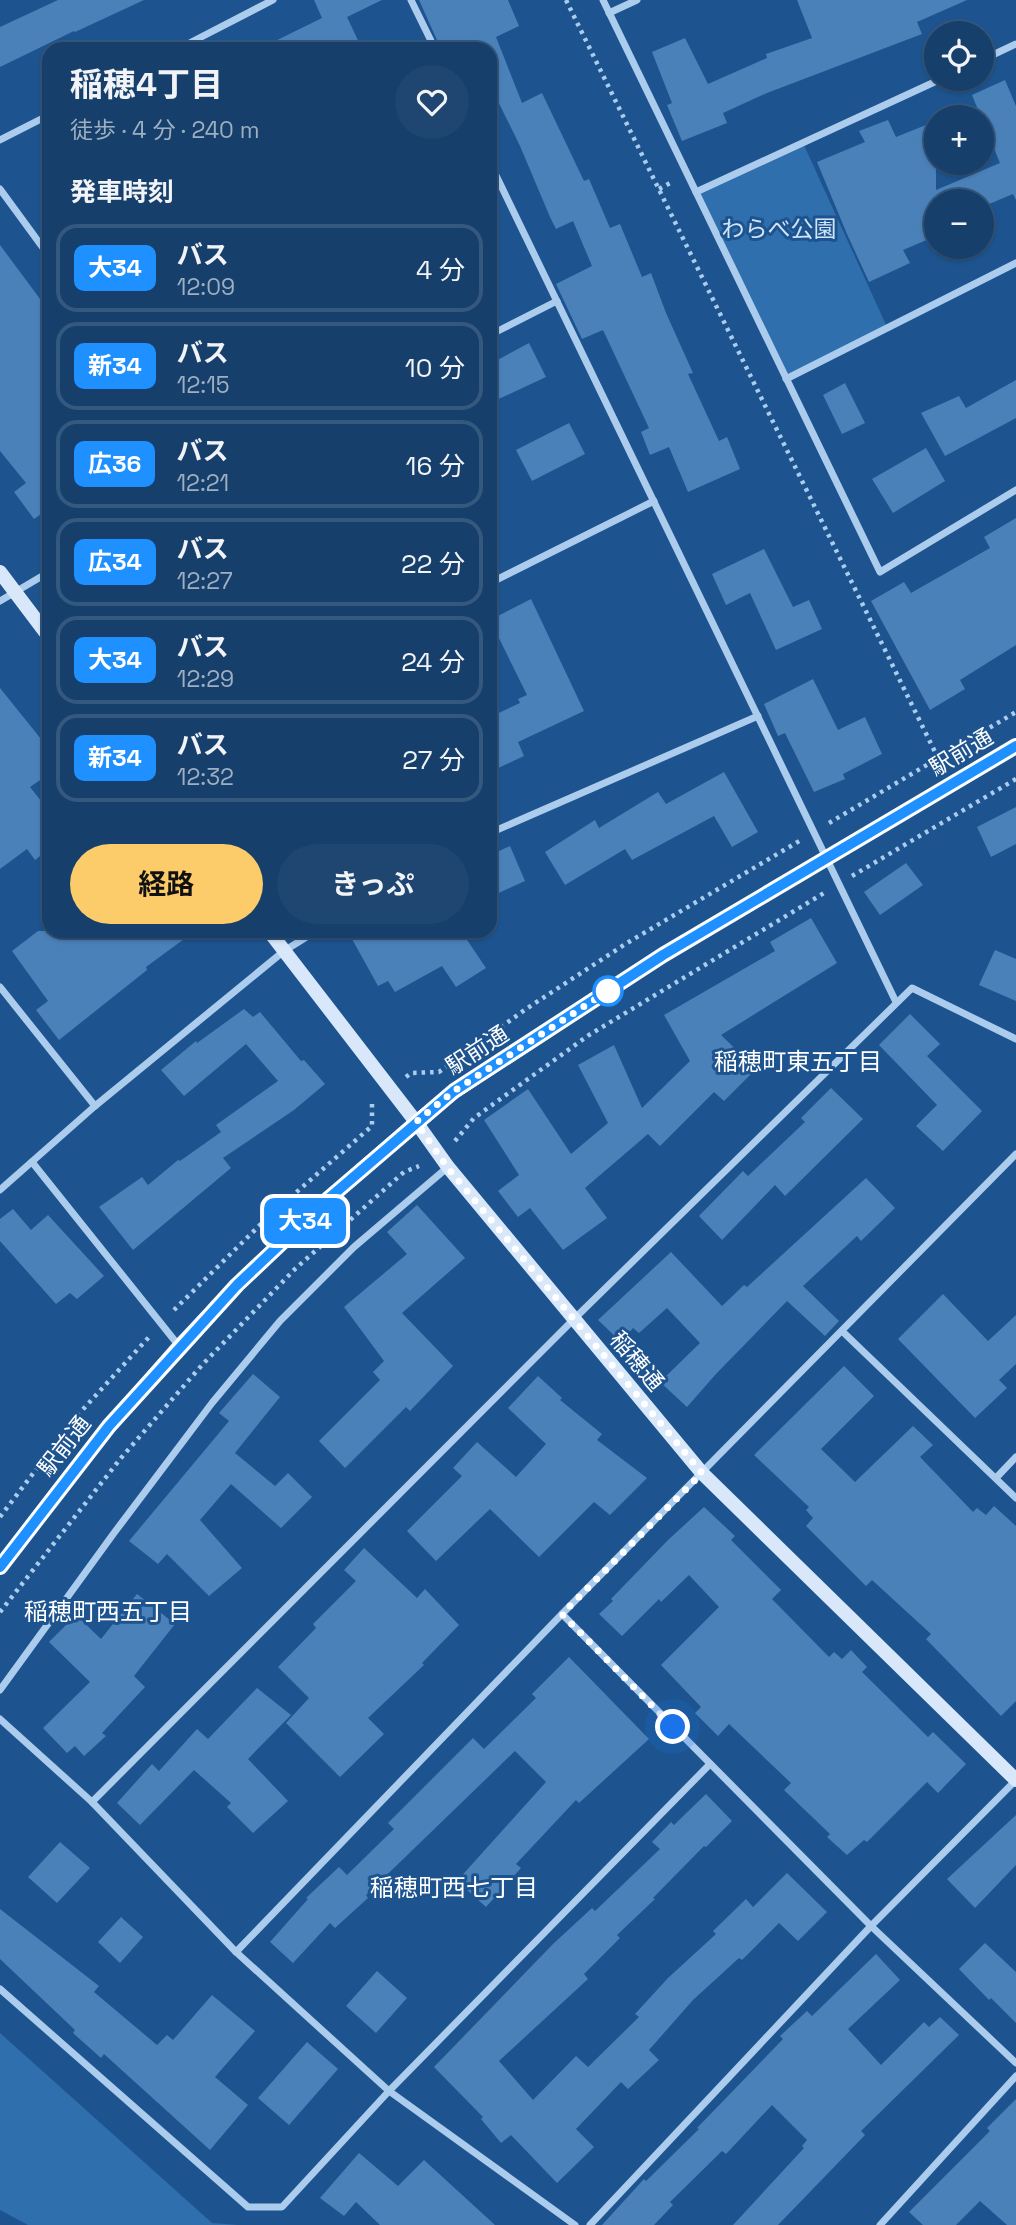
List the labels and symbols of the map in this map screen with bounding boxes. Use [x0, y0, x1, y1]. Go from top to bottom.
park label: わらべ公園 [722, 214, 837, 244]
street label: 駅前通 [924, 721, 998, 783]
unlabelled marker [593, 976, 623, 1006]
street label: 駅前通 [440, 1019, 514, 1081]
district label: 稲穂町東五丁目 [714, 1046, 882, 1077]
line badge: 大34 [265, 1198, 345, 1244]
street label: 稲穂通 [603, 1325, 671, 1397]
street label: 駅前通 [31, 1410, 97, 1482]
district label: 稲穂町西五丁目 [24, 1596, 192, 1627]
your location [655, 1709, 690, 1744]
district label: 稲穂町西七丁目 [370, 1872, 538, 1903]

